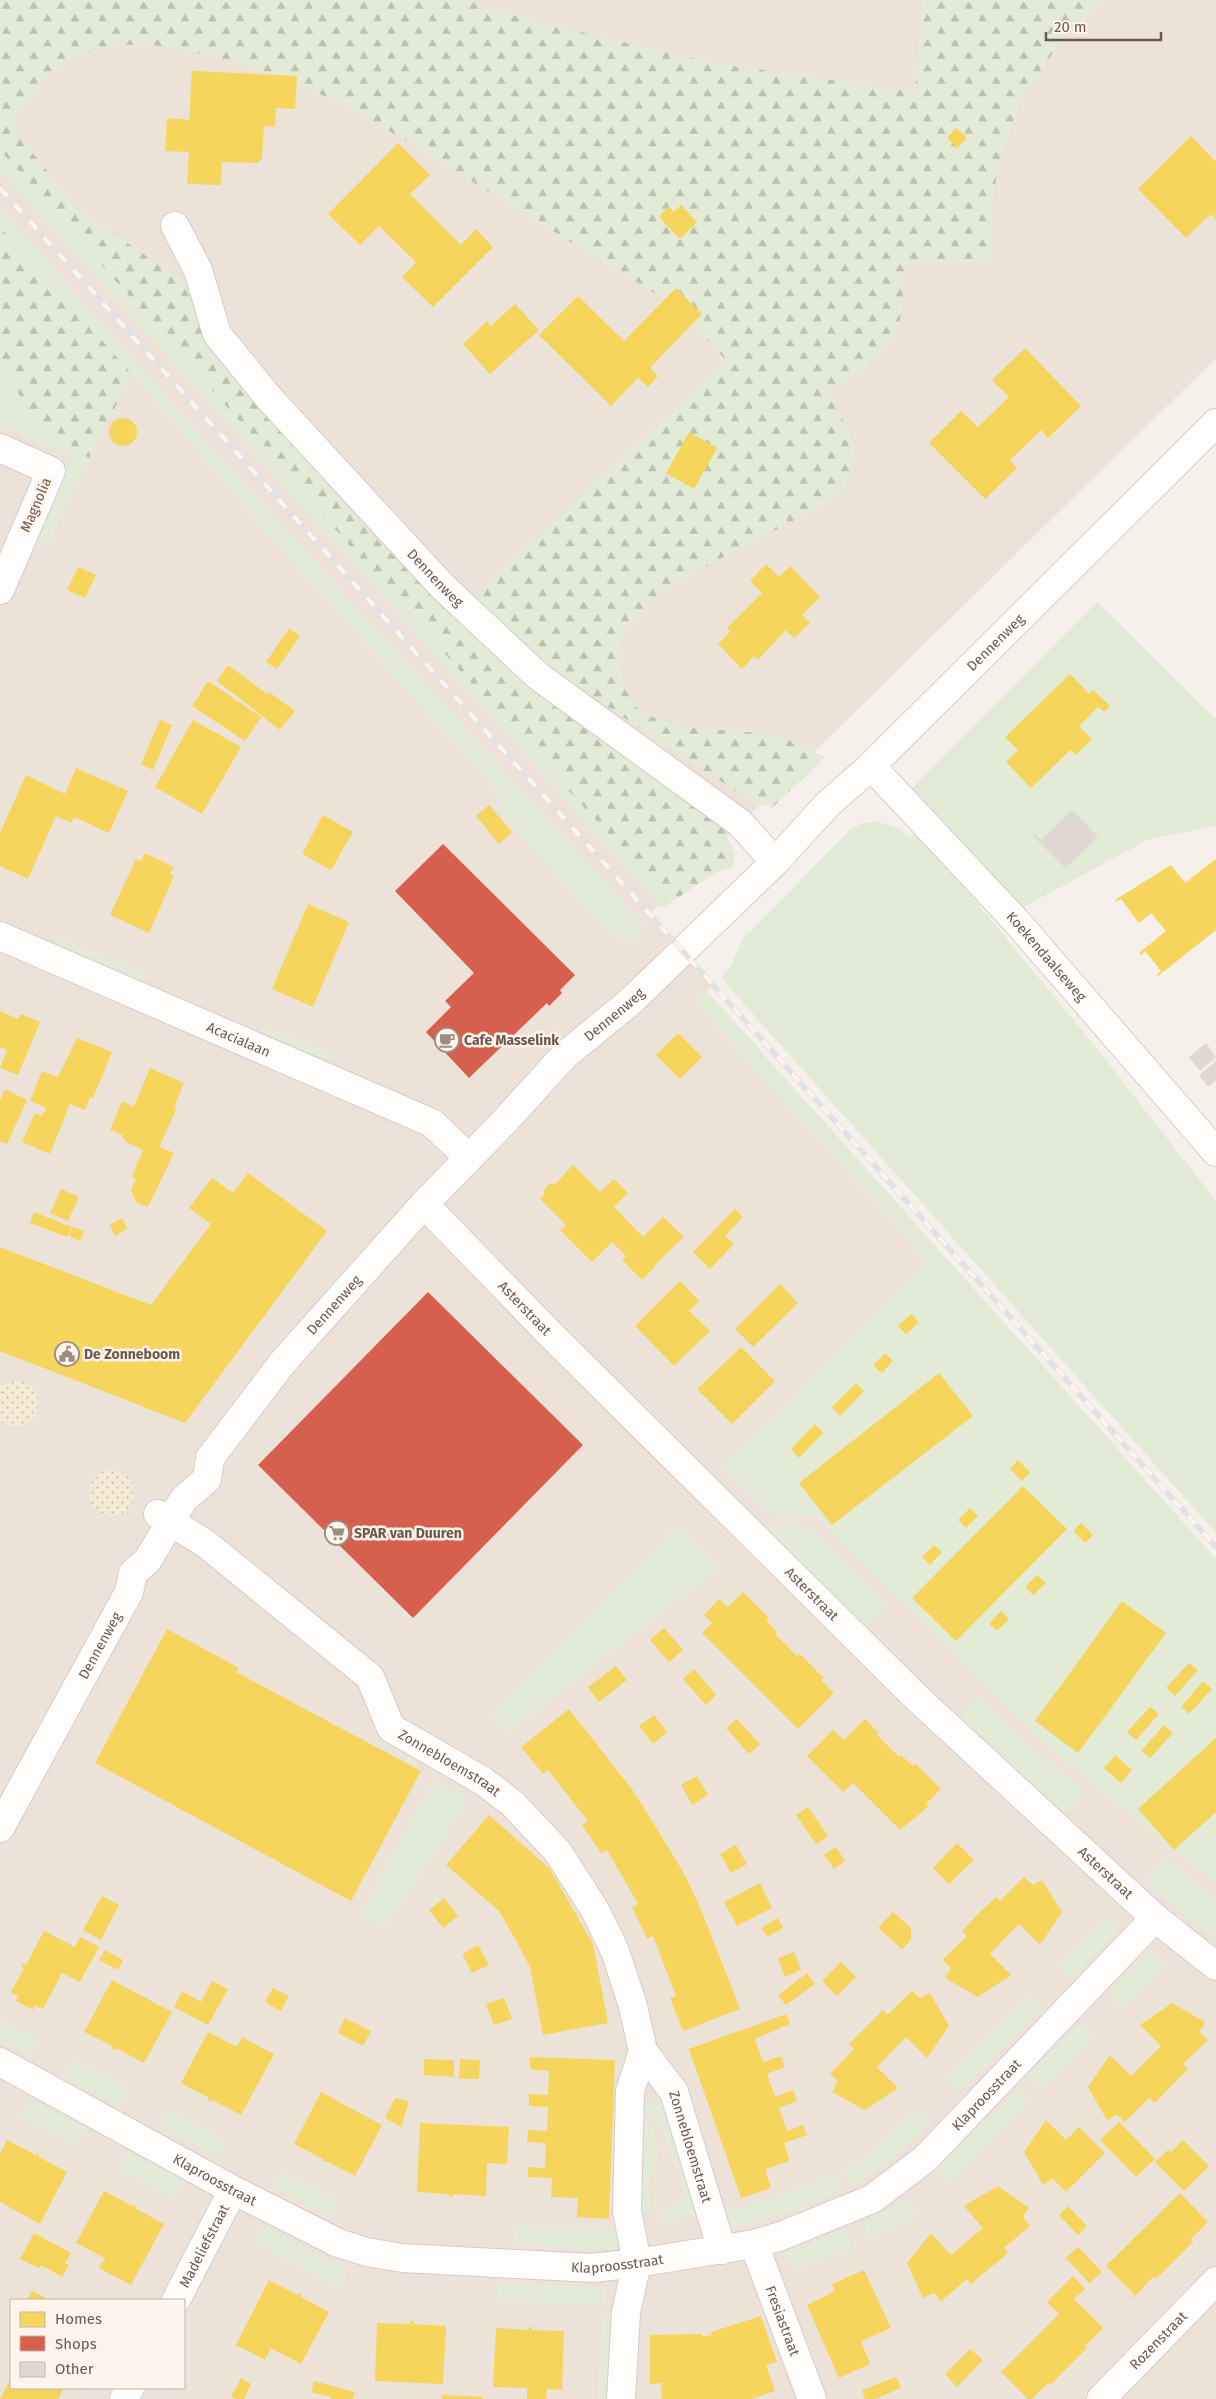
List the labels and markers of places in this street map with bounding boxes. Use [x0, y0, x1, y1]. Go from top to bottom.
cafe icon: Cafe Masselink [434, 1027, 460, 1053]
place label: Cafe Masselink [464, 1032, 559, 1049]
public building icon: De Zonneboom [54, 1341, 80, 1367]
place label: De Zonneboom [84, 1346, 180, 1363]
supermarket icon: SPAR van Duuren [324, 1520, 350, 1546]
place label: SPAR van Duuren [354, 1525, 462, 1542]

